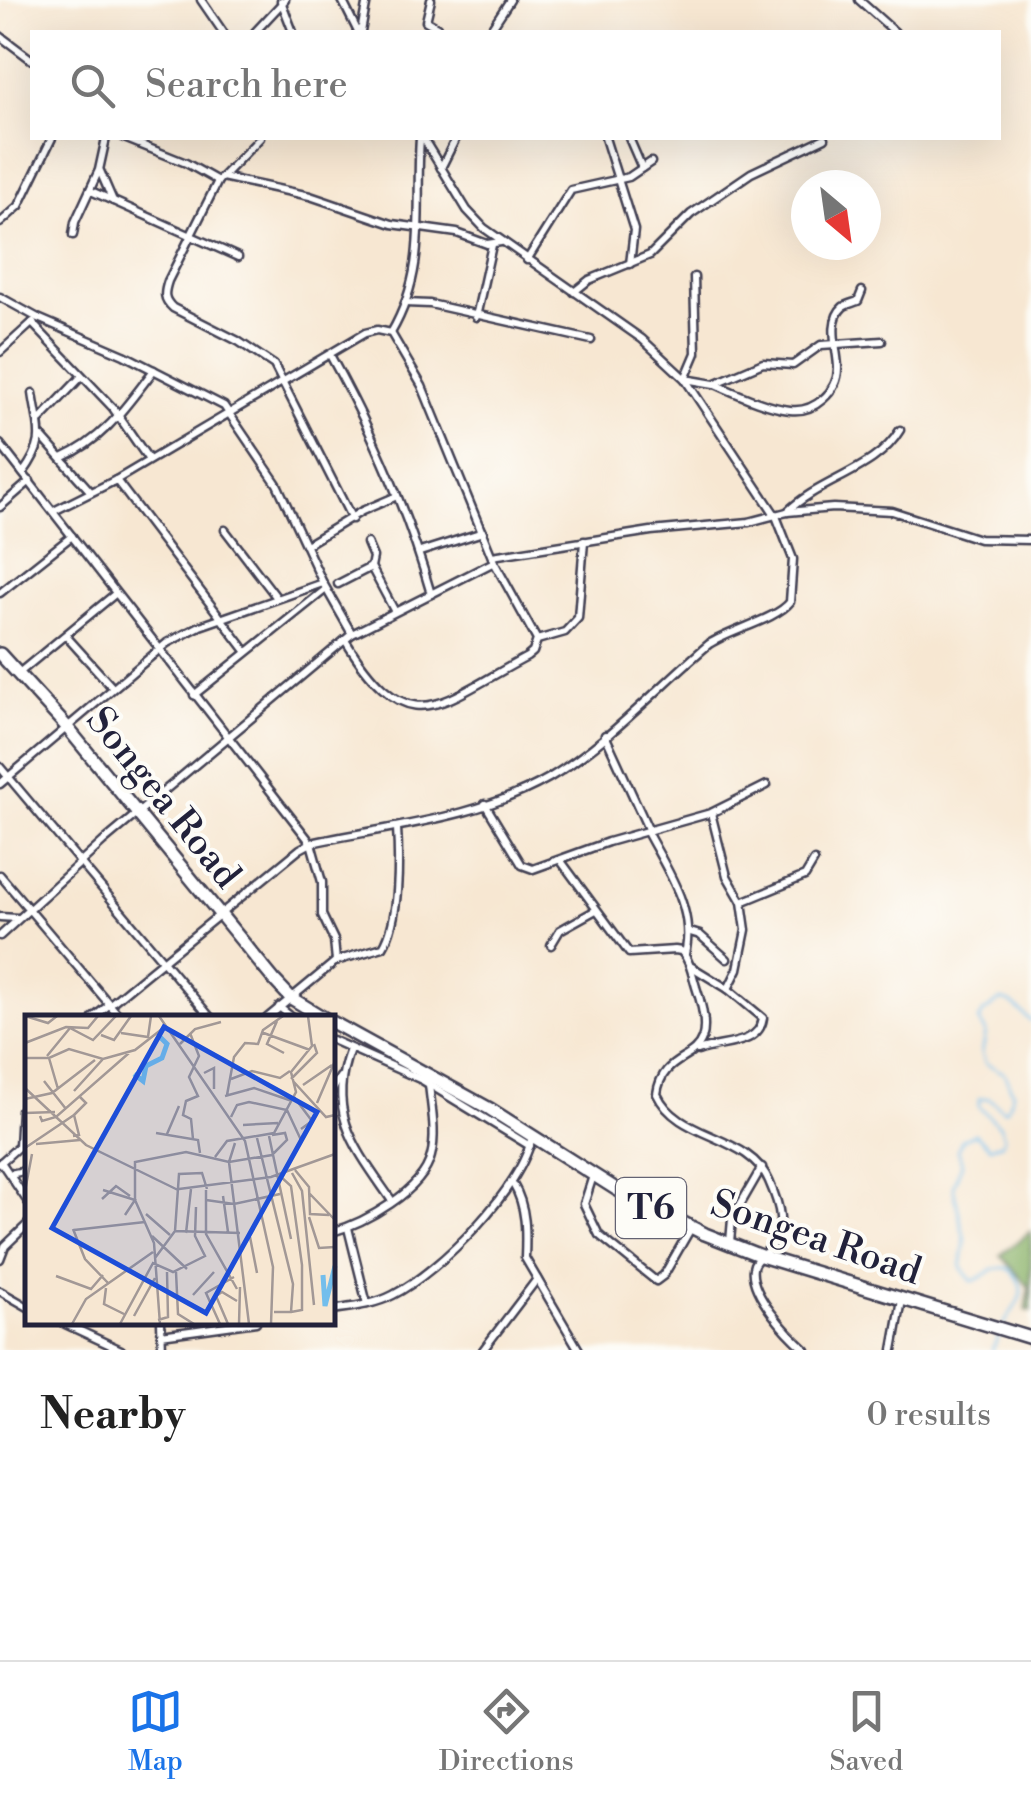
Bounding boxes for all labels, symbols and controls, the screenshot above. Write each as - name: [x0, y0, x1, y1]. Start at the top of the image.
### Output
- search box: [30, 30, 1001, 140]
- icon: search: [65, 58, 120, 113]
- text: Search here: [145, 62, 348, 109]
- north arrow: [791, 170, 881, 260]
- street label: Songea Road: [76, 698, 251, 898]
- inset map: [25, 1015, 335, 1325]
- road number: T6: [616, 1178, 686, 1238]
- street label: Songea Road: [705, 1180, 928, 1296]
- text: Nearby: [40, 1389, 185, 1442]
- text: 0 results: [866, 1395, 991, 1435]
- tab: Map: [128, 1684, 183, 1779]
- tab: Directions: [439, 1684, 574, 1779]
- tab: Saved: [830, 1684, 903, 1779]

